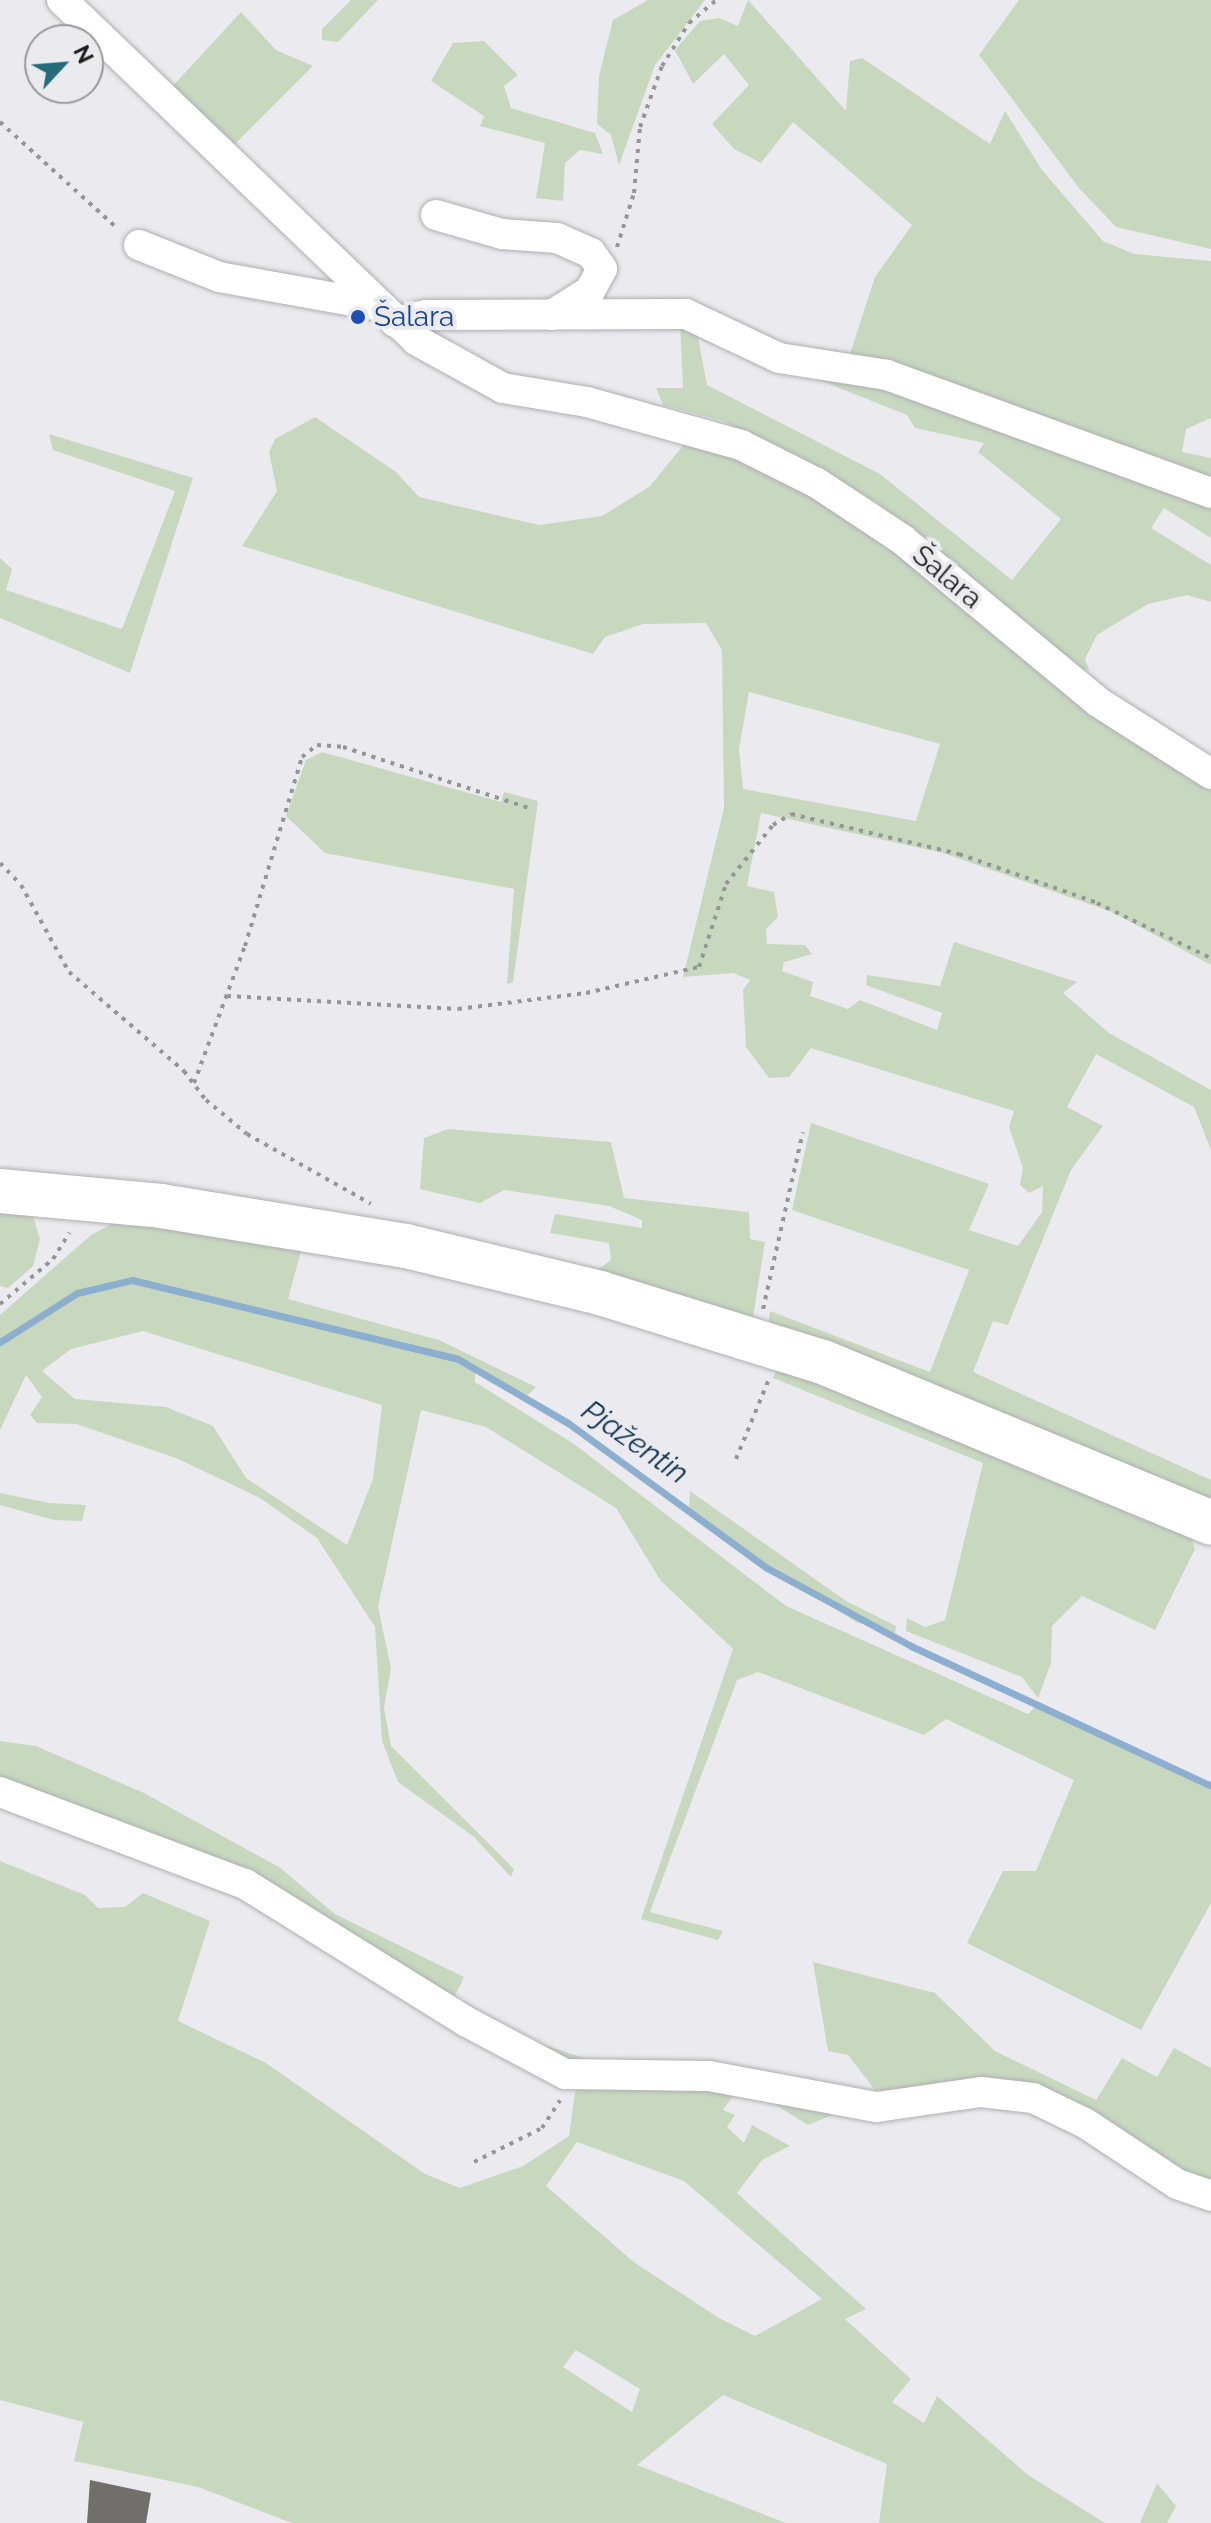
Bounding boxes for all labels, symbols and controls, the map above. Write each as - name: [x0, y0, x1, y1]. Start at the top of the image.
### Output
- north arrow: [24, 24, 104, 104]
- text: N: [68, 41, 99, 68]
- place label: Šalara: [374, 300, 454, 334]
- marker: Šalara: [349, 308, 367, 326]
- street label: Šalara: [905, 538, 989, 616]
- water label: Pjažentin: [575, 1392, 695, 1492]

